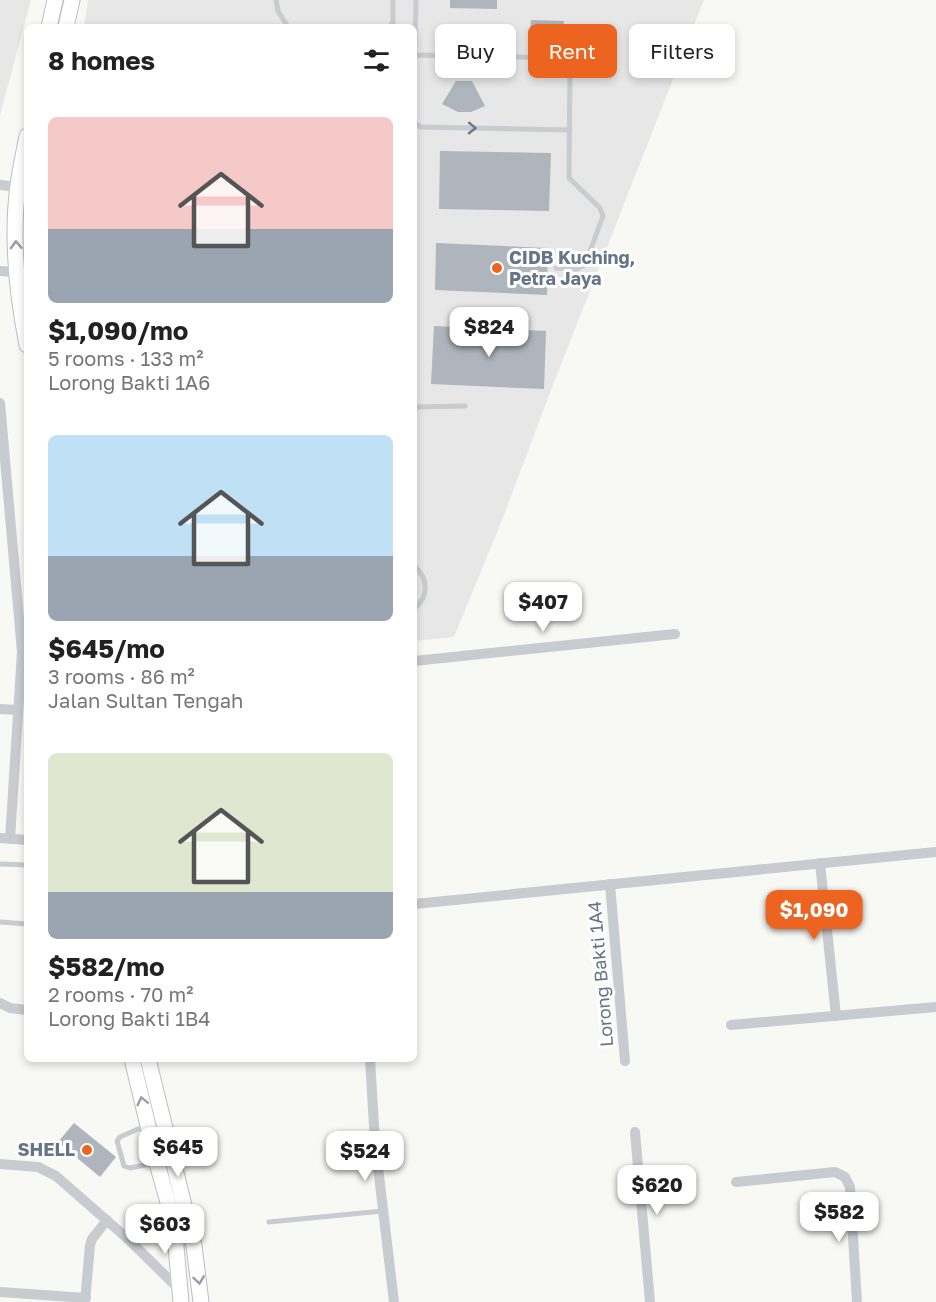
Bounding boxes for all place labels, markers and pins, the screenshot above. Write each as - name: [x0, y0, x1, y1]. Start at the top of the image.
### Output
- place label: CIDB Kuching, Petra Jaya: [509, 246, 635, 289]
- marker: CIDB Kuching, Petra Jaya: [490, 261, 504, 275]
- pin: $824: [453, 307, 525, 358]
- pin: $407: [507, 582, 579, 633]
- pin: $1,090: [765, 890, 863, 941]
- pin: $645: [142, 1127, 214, 1178]
- pin: $524: [329, 1131, 401, 1182]
- place label: SHELL: [18, 1138, 75, 1160]
- marker: SHELL: [80, 1143, 94, 1157]
- pin: $620: [621, 1165, 693, 1216]
- pin: $582: [803, 1192, 875, 1243]
- pin: $603: [129, 1204, 201, 1255]

